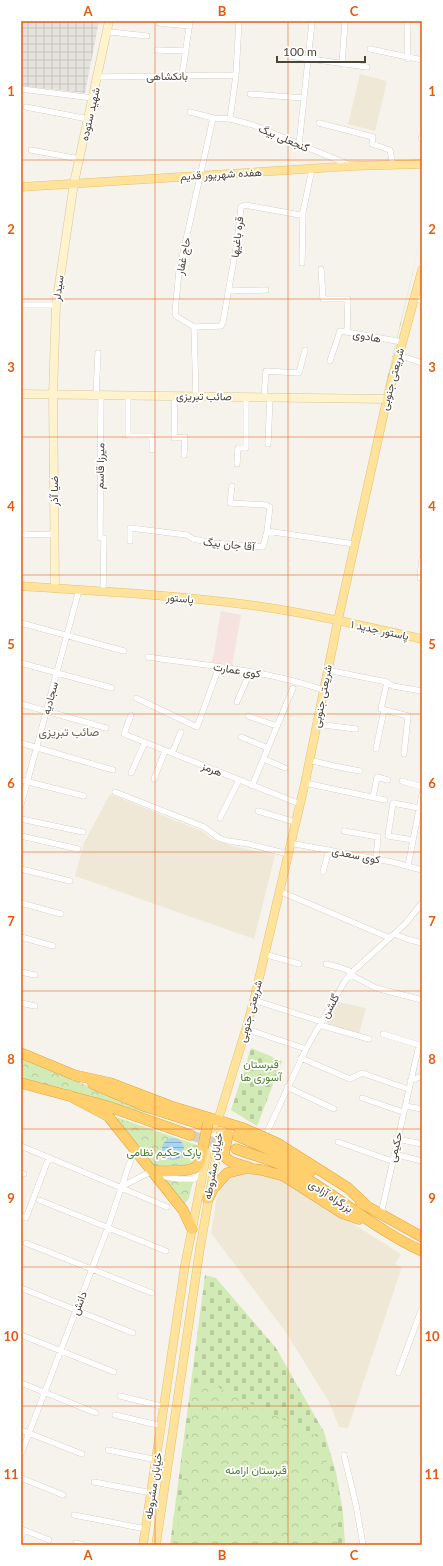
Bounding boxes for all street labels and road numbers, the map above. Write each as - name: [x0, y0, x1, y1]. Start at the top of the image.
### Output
- street label: بانکشاهی: [146, 69, 188, 83]
- street label: شهید ستوده: [77, 85, 103, 142]
- street label: گنجعلی بیگ: [257, 121, 311, 155]
- street label: هفده شهریور قدیم: [180, 165, 263, 184]
- street label: قره باغیها: [228, 216, 246, 258]
- street label: حاج غفار: [172, 236, 195, 277]
- street label: سیدلر: [49, 274, 67, 303]
- street label: هادوی: [352, 326, 383, 346]
- street label: شریعتی جنوبی: [377, 346, 407, 412]
- street label: صائب تبریزی: [176, 389, 232, 403]
- street label: میرزا قاسم: [93, 443, 108, 489]
- street label: ضیا آذر: [47, 476, 61, 507]
- street label: آقا جان بیگ: [203, 534, 257, 554]
- street label: پاستور: [165, 590, 194, 607]
- street label: پاستور جدید ۱: [350, 617, 410, 644]
- street label: کوی عمارت: [212, 659, 262, 681]
- street label: شریعتی جنوبی: [309, 663, 335, 729]
- street label: سجادیه: [39, 680, 61, 716]
- street label: هرمز: [199, 758, 225, 780]
- street label: کوی سعدی: [331, 843, 381, 867]
- street label: شریعتی جنوبی: [235, 978, 265, 1044]
- street label: گلشن: [318, 991, 342, 1021]
- street label: خیابان مشروطه: [200, 1131, 226, 1201]
- street label: حکیمی: [385, 1131, 405, 1163]
- street label: بزرگراه آزادی: [306, 1176, 356, 1216]
- street label: دانش: [68, 1289, 90, 1317]
- street label: خیابان مشروطه: [141, 1452, 165, 1520]

